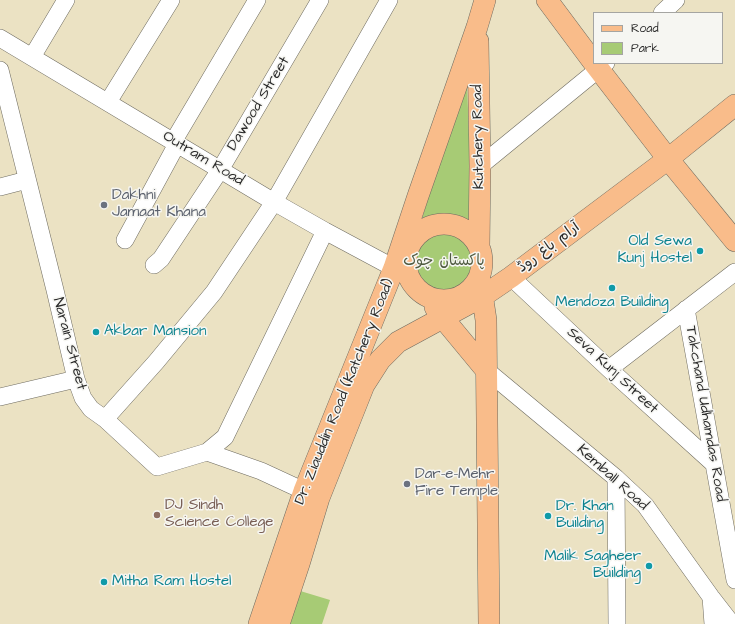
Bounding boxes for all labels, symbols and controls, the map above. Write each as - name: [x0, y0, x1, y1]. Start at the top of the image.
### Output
- legend: [593, 12, 723, 64]
- text: Road: [631, 20, 659, 37]
- text: Park: [631, 40, 659, 57]
- street label: Dawood Street: [224, 54, 294, 154]
- street label: Kutchery Road: [469, 84, 489, 190]
- street label: Outram Road: [159, 128, 247, 190]
- place label: Dakhni Jamaat Khana: [112, 187, 206, 222]
- marker: Dakhni Jamaat Khana: [99, 200, 109, 210]
- street label: آرام باغ روڈ: [514, 219, 584, 277]
- place label: Old Sewa Kunj Hostel: [618, 233, 692, 268]
- marker: Old Sewa Kunj Hostel: [695, 246, 705, 256]
- park label: پاکستان چوک: [403, 253, 485, 271]
- street label: Dr. Ziauddin Road (Katchery Road): [291, 277, 399, 507]
- marker: Mendoza Building: [607, 283, 617, 293]
- place label: Mendoza Building: [555, 294, 669, 312]
- street label: Narain Street: [48, 296, 90, 392]
- place label: Akbar Mansion: [104, 323, 206, 341]
- street label: Seva Kunj Street: [563, 324, 661, 418]
- street label: Takchand Udhamdas Road: [681, 325, 729, 503]
- marker: Akbar Mansion: [91, 327, 101, 337]
- street label: Kemball Road: [572, 441, 652, 515]
- place label: Dar-e-Mehr Fire Temple: [415, 466, 498, 501]
- marker: Dar-e-Mehr Fire Temple: [402, 479, 412, 489]
- place label: DJ Sindh Science College: [165, 497, 273, 532]
- place label: Dr. Khan Building: [556, 498, 614, 533]
- marker: DJ Sindh Science College: [152, 510, 162, 520]
- marker: Dr. Khan Building: [543, 511, 553, 521]
- place label: Malik Sagheer Building: [544, 548, 641, 583]
- marker: Malik Sagheer Building: [644, 561, 654, 571]
- place label: Mitha Ram Hostel: [112, 573, 231, 591]
- marker: Mitha Ram Hostel: [99, 577, 109, 587]

